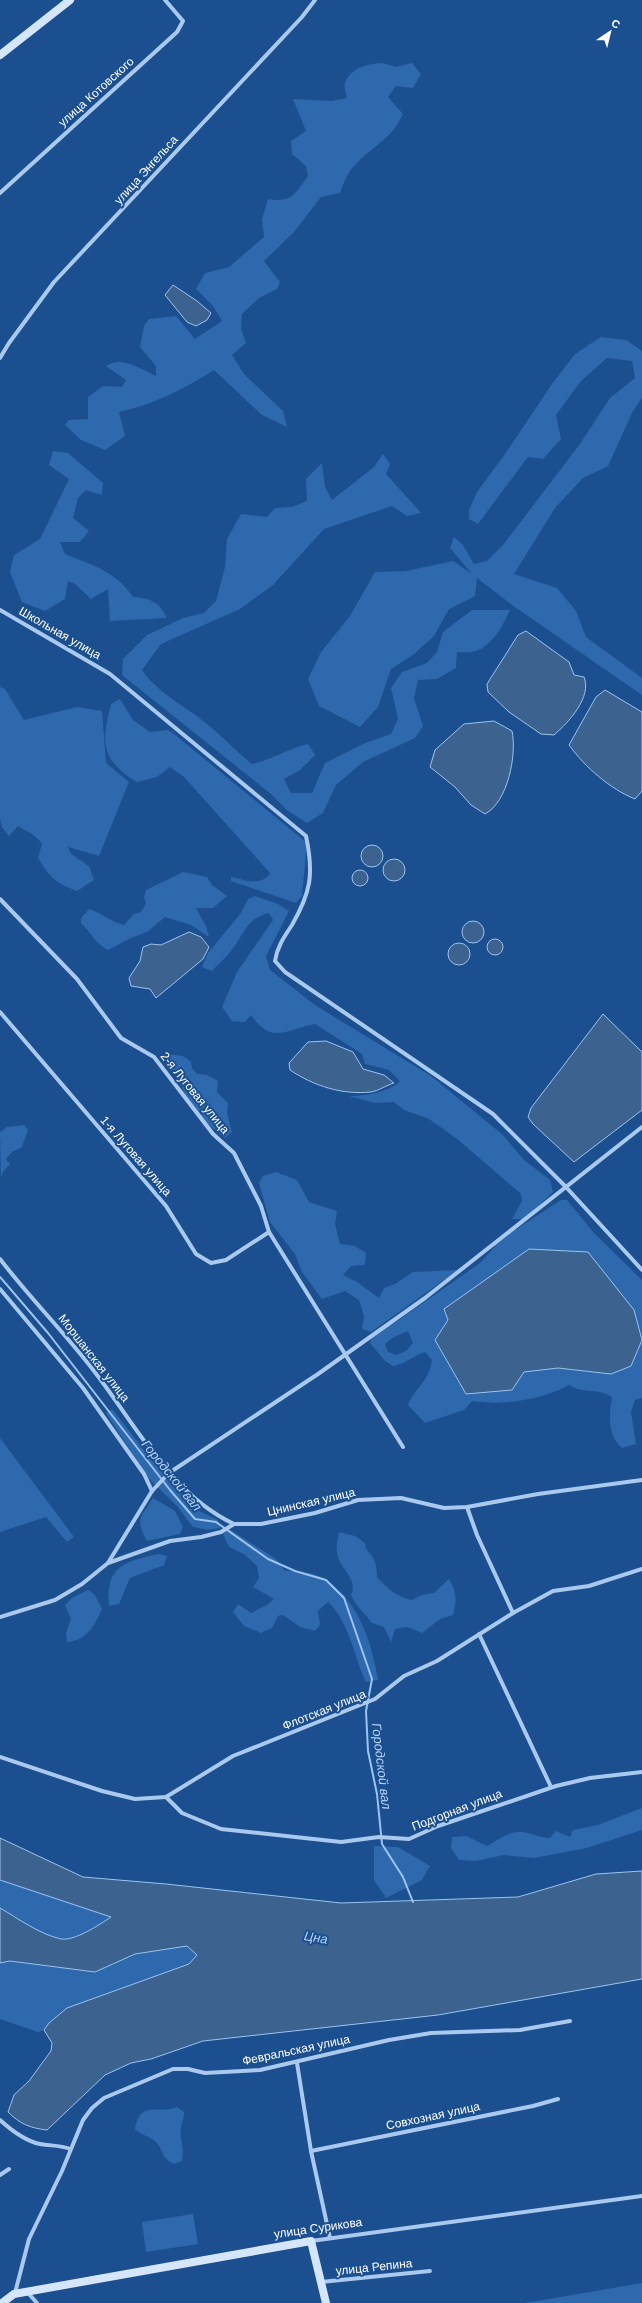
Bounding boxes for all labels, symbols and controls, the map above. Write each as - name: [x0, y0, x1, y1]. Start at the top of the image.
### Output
- north arrow: [590, 12, 630, 52]
- text: С: [609, 17, 622, 31]
- street label: улица Котовского: [55, 54, 137, 130]
- street label: улица Энгельса: [111, 132, 181, 207]
- street label: Школьная улица: [17, 604, 104, 662]
- street label: 2-я Луговая улица: [158, 1049, 232, 1137]
- street label: 1-я Луговая улица: [98, 1113, 175, 1199]
- street label: Моршанская улица: [55, 1311, 133, 1405]
- water label: Городской вал: [138, 1437, 205, 1514]
- street label: Цнинская улица: [266, 1485, 357, 1519]
- street label: Флотская улица: [280, 1687, 368, 1733]
- water label: Городской вал: [369, 1722, 394, 1811]
- street label: Подгорная улица: [410, 1786, 504, 1834]
- water label: Цна: [303, 1928, 329, 1947]
- street label: Февральская улица: [241, 2032, 351, 2068]
- street label: Совхозная улица: [385, 2099, 482, 2133]
- street label: улица Сурикова: [273, 2215, 363, 2241]
- street label: улица Репина: [335, 2256, 413, 2278]

